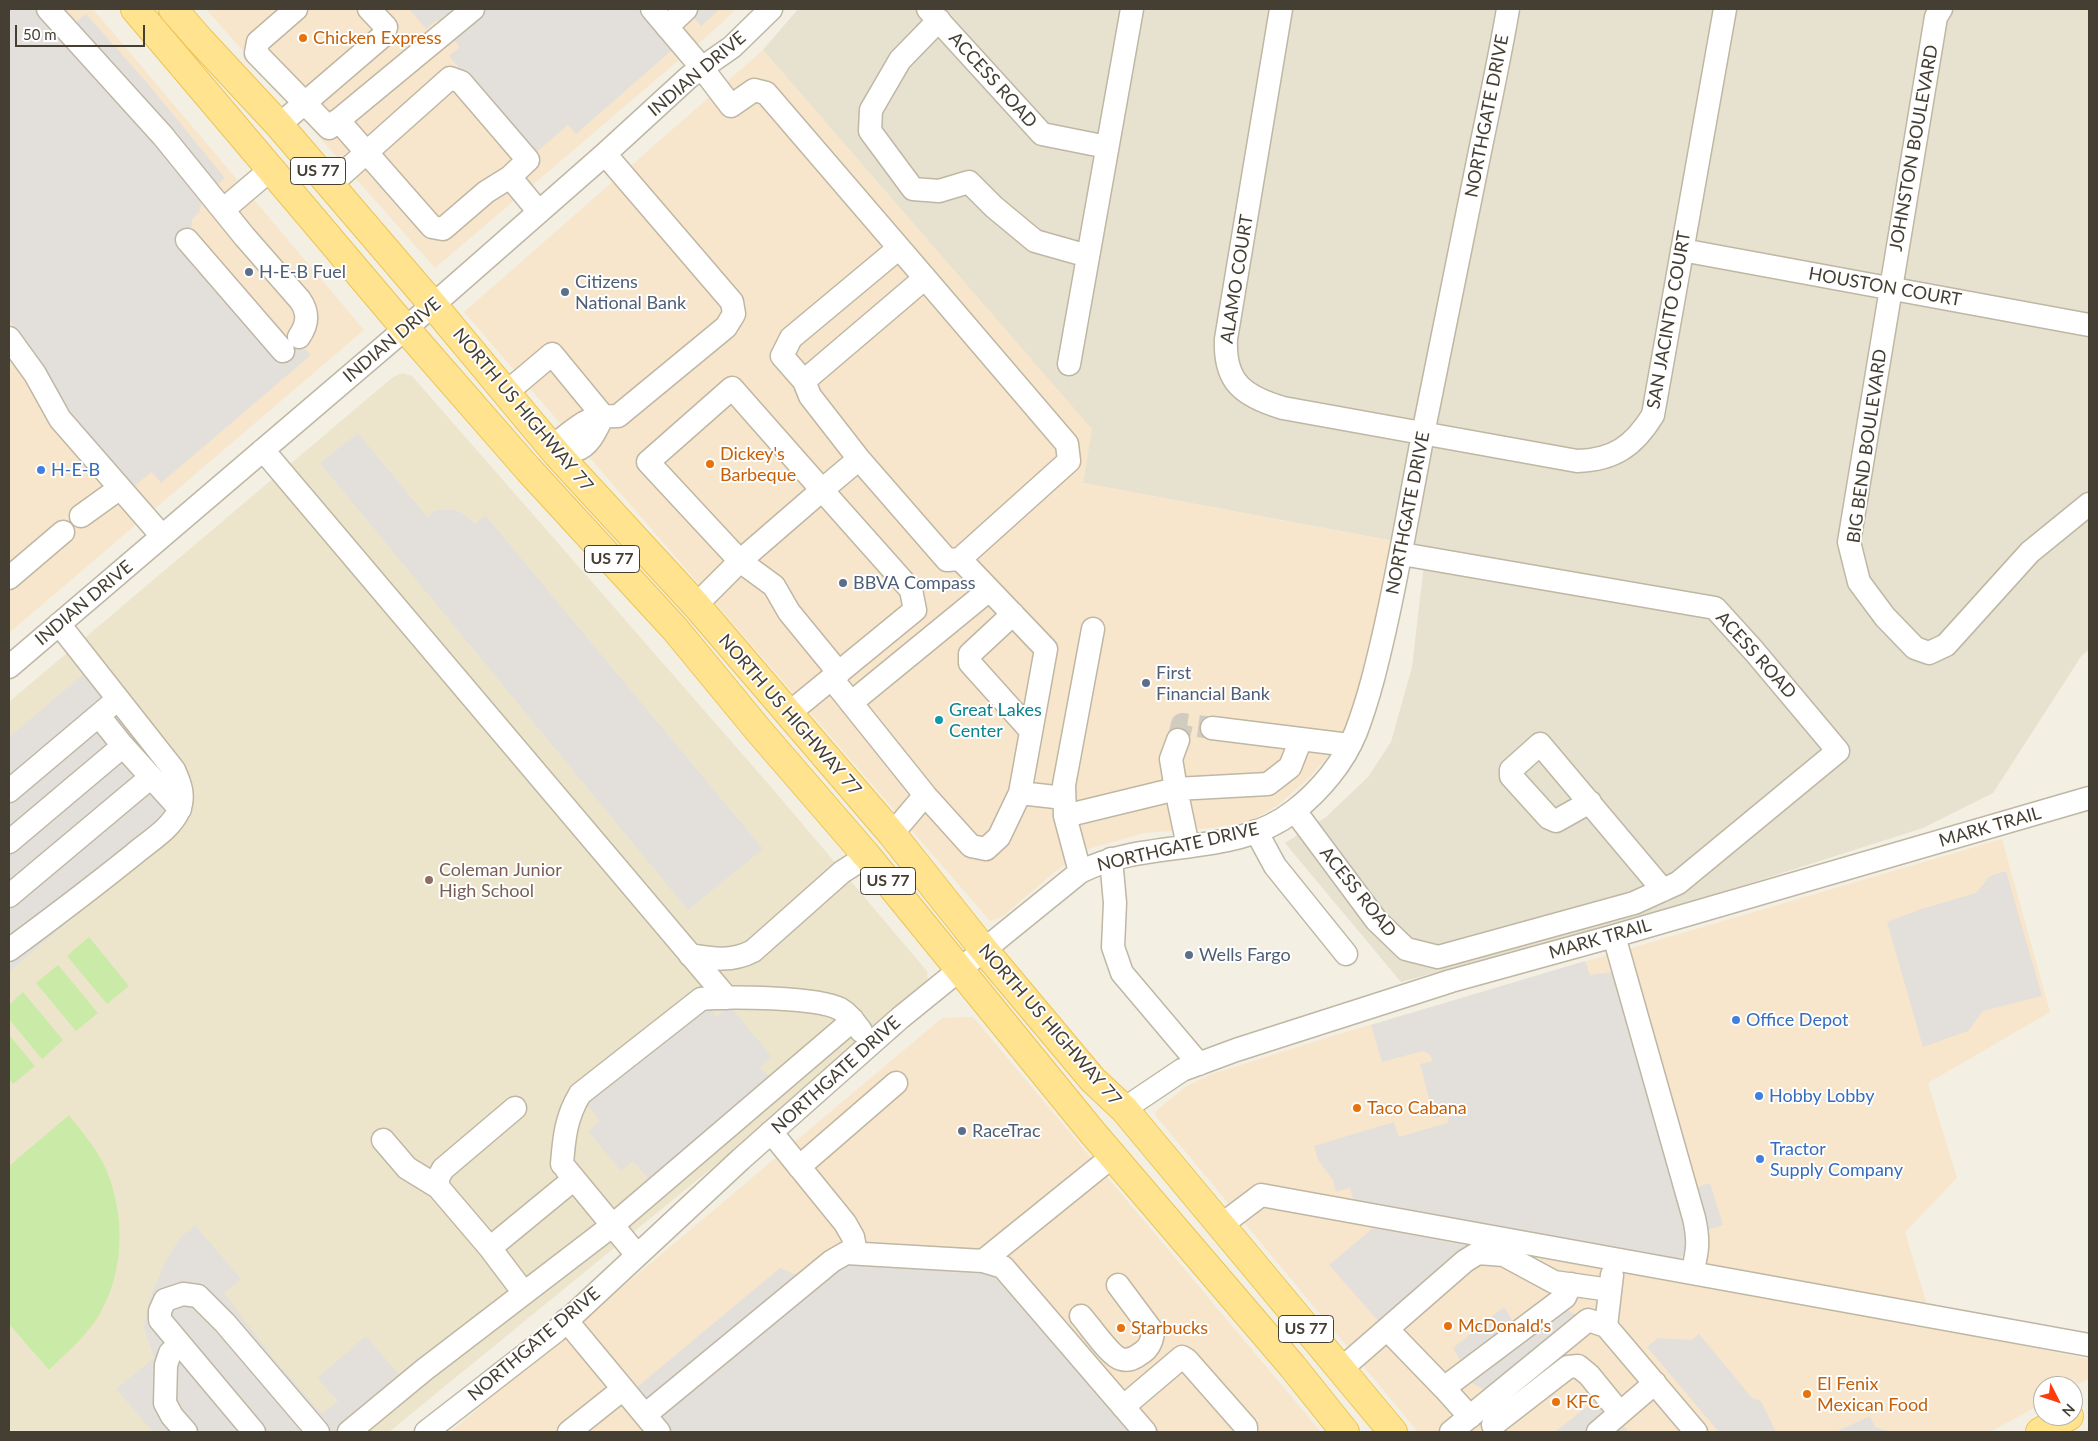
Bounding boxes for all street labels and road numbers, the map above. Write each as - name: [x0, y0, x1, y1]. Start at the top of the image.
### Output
- street label: INDIAN DRIVE: [644, 27, 750, 121]
- street label: ACCESS ROAD: [944, 28, 1042, 132]
- street label: NORTHGATE DRIVE: [1461, 33, 1513, 199]
- street label: JOHNSTON BOULEVARD: [1885, 43, 1943, 253]
- road number: US 77: [290, 158, 346, 185]
- street label: ALAMO COURT: [1216, 213, 1258, 345]
- street label: SAN JACINTO COURT: [1643, 229, 1695, 411]
- street label: HOUSTON COURT: [1807, 263, 1963, 311]
- street label: INDIAN DRIVE: [339, 293, 445, 387]
- street label: NORTH US HIGHWAY 77: [448, 324, 598, 496]
- street label: BIG BEND BOULEVARD: [1843, 348, 1891, 544]
- street label: NORTHGATE DRIVE: [1382, 430, 1434, 596]
- road number: US 77: [584, 546, 640, 572]
- street label: INDIAN DRIVE: [31, 556, 137, 650]
- street label: ACESS ROAD: [1711, 607, 1801, 703]
- street label: NORTH US HIGHWAY 77: [714, 630, 866, 800]
- street label: MARK TRAIL: [1937, 802, 2043, 852]
- street label: NORTHGATE DRIVE: [1095, 818, 1261, 876]
- street label: ACESS ROAD: [1315, 843, 1401, 941]
- road number: US 77: [860, 868, 916, 894]
- street label: MARK TRAIL: [1547, 914, 1653, 964]
- street label: NORTH US HIGHWAY 77: [974, 940, 1126, 1110]
- street label: NORTHGATE DRIVE: [767, 1012, 905, 1138]
- street label: NORTHGATE DRIVE: [464, 1283, 604, 1405]
- road number: US 77: [1278, 1316, 1334, 1342]

